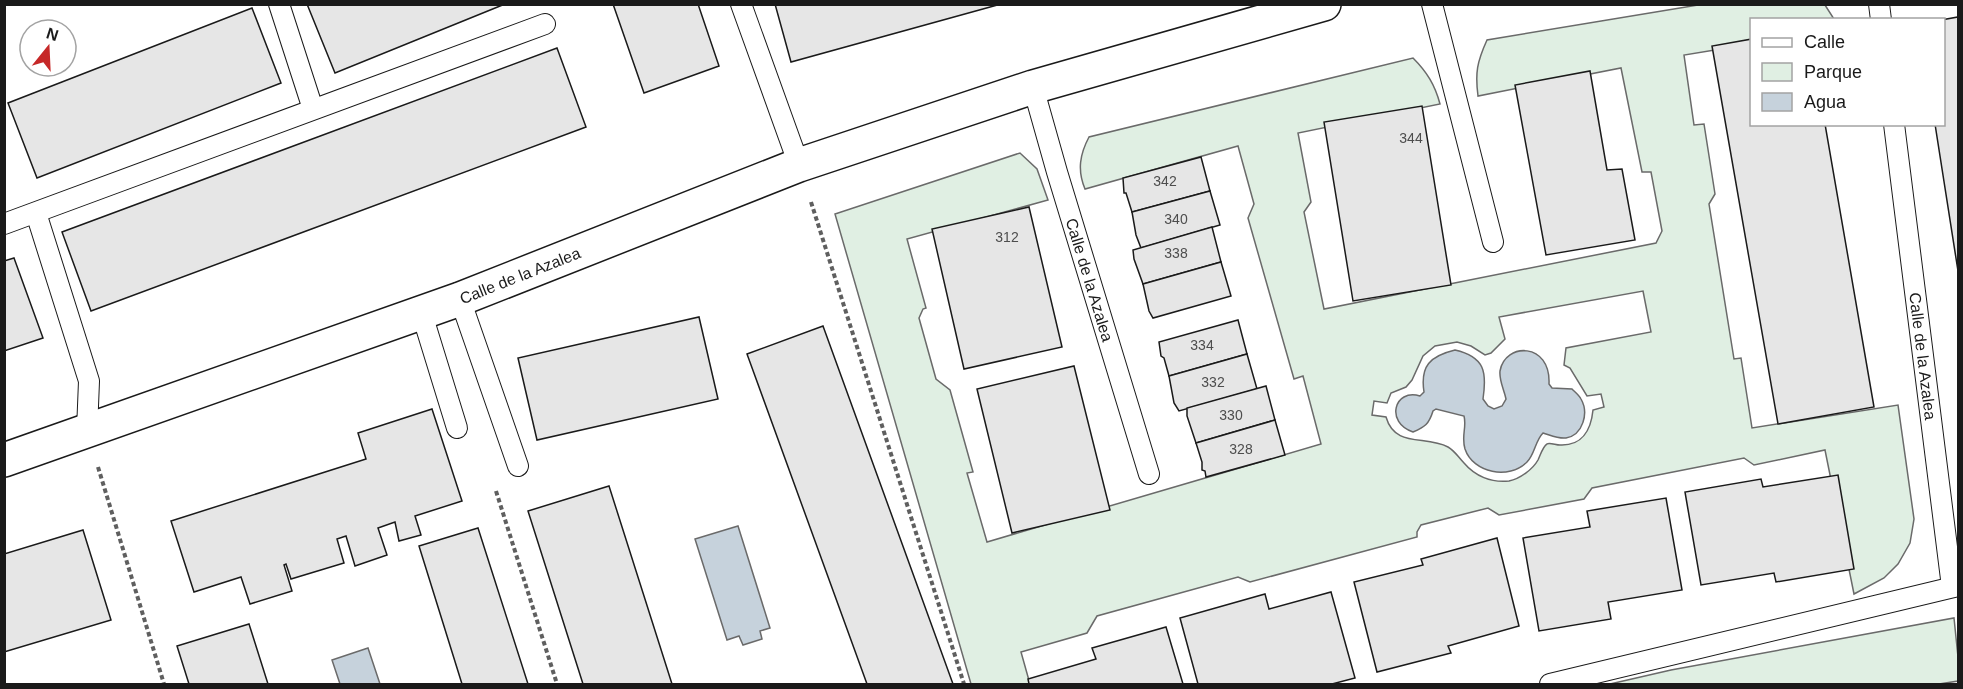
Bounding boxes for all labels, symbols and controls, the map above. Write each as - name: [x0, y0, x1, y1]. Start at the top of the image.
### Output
- north arrow: [18, 18, 78, 78]
- legend: [1750, 18, 1945, 126]
- text: N: [44, 24, 61, 44]
- text: Calle: [1804, 32, 1845, 52]
- text: Parque: [1804, 62, 1862, 82]
- text: Agua: [1804, 92, 1847, 112]
- house number: 344: [1399, 130, 1423, 146]
- house number: 342: [1153, 173, 1177, 189]
- house number: 340: [1164, 211, 1188, 227]
- street label: Calle de la Azalea: [1063, 216, 1117, 344]
- house number: 312: [995, 229, 1019, 245]
- street label: Calle de la Azalea: [457, 244, 583, 307]
- house number: 338: [1164, 245, 1188, 261]
- street label: Calle de la Azalea: [1907, 292, 1939, 421]
- house number: 334: [1190, 337, 1214, 353]
- house number: 332: [1201, 374, 1225, 390]
- house number: 330: [1219, 407, 1243, 423]
- house number: 328: [1229, 441, 1253, 457]

